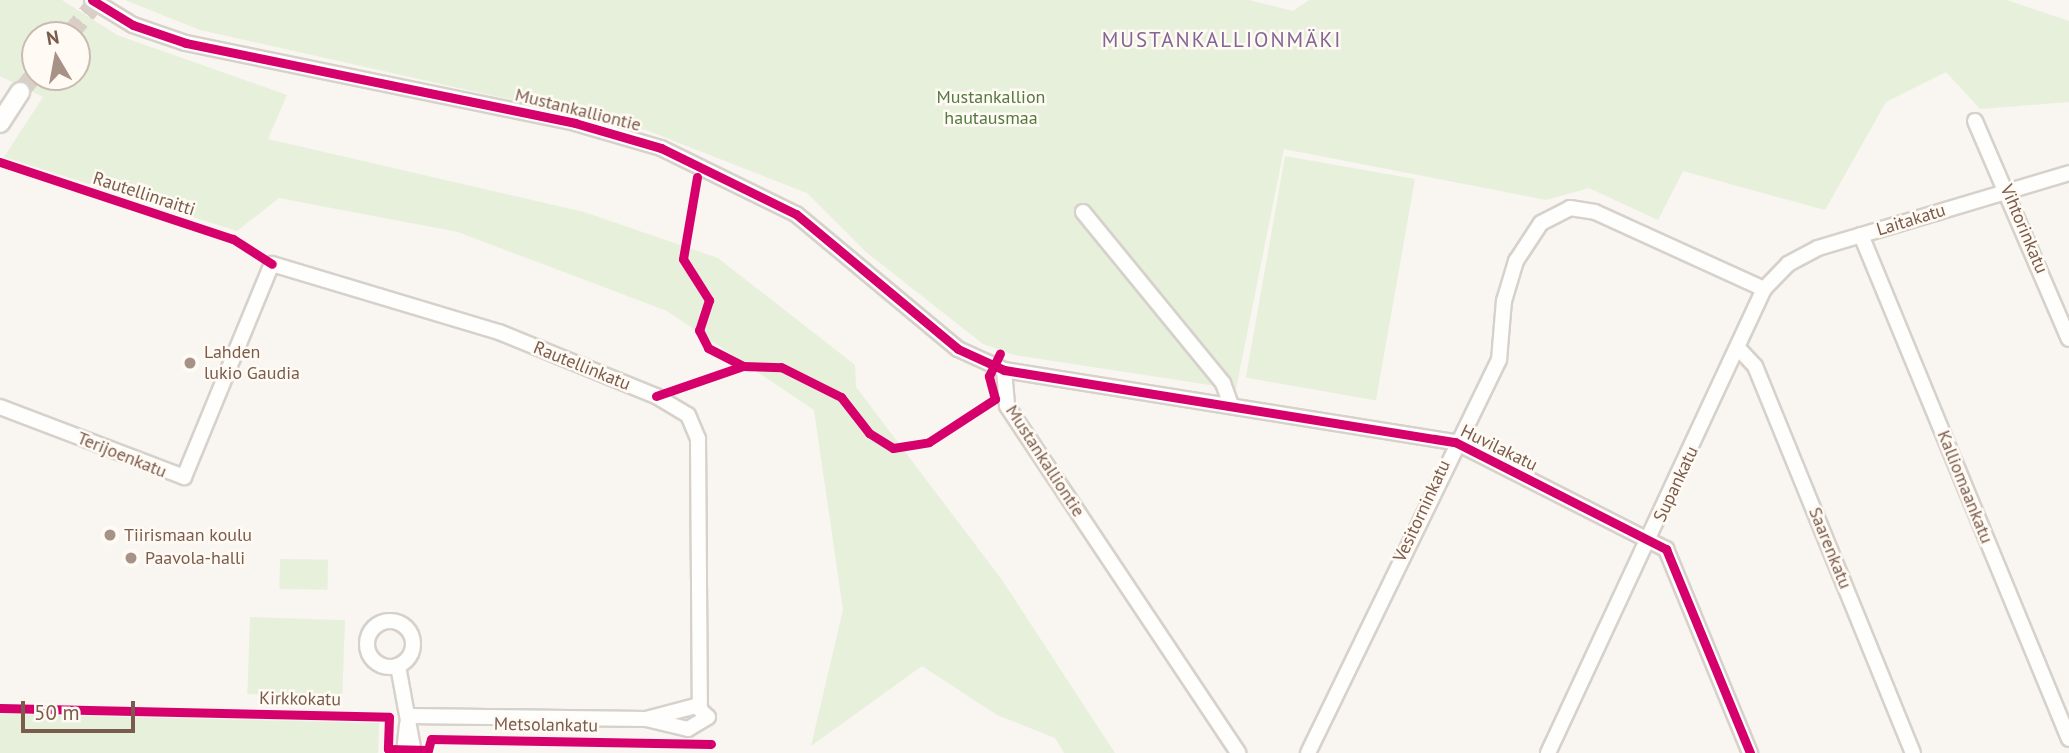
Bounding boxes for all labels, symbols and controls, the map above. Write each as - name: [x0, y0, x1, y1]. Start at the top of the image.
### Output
- north arrow: [21, 21, 91, 91]
- text: N: [44, 24, 61, 50]
- district label: MUSTANKALLIONMÄKI: [1104, 27, 1340, 53]
- street label: Mustankalliontie: [513, 84, 643, 136]
- park label: Mustankallion hautausmaa: [937, 87, 1045, 130]
- street label: Rautellinraitti: [90, 167, 198, 221]
- street label: Vihtorinkatu: [1996, 181, 2052, 277]
- street label: Laitakatu: [1874, 199, 1948, 241]
- street label: Rautellinkatu: [530, 337, 634, 395]
- place label: Lahden lukio Gaudia: [204, 342, 300, 384]
- marker: Lahden lukio Gaudia: [182, 355, 198, 371]
- street label: Mustankalliontie: [1001, 401, 1089, 521]
- street label: Huvilakatu: [1457, 420, 1541, 476]
- street label: Terijoenkatu: [74, 427, 170, 483]
- street label: Kalliomaankatu: [1932, 427, 1998, 547]
- street label: Supankatu: [1649, 443, 1703, 525]
- street label: Vesitorninkatu: [1389, 456, 1455, 566]
- street label: Saarenkatu: [1804, 504, 1856, 592]
- place label: Tiirismaan koulu: [124, 524, 252, 546]
- marker: Tiirismaan koulu: [102, 527, 118, 543]
- place label: Paavola-halli: [145, 547, 245, 569]
- marker: Paavola-halli: [123, 550, 139, 566]
- scale bar: [24, 686, 138, 730]
- street label: Kirkkokatu: [259, 687, 341, 711]
- text: 50 m: [34, 699, 80, 726]
- street label: Metsolankatu: [494, 713, 598, 737]

